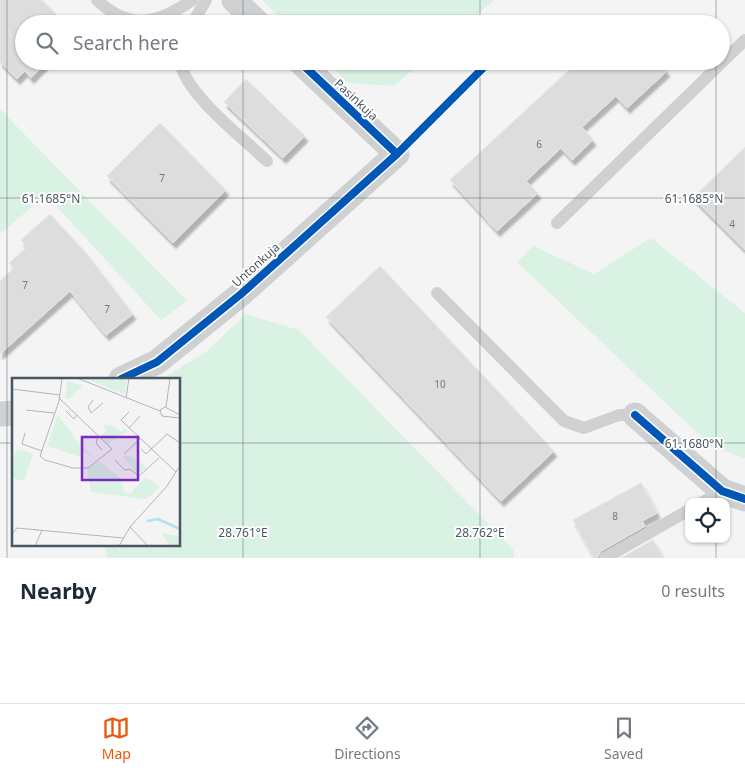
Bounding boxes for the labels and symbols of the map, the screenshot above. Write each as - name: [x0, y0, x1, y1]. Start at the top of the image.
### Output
- street label: Pasinkuja: [331, 75, 382, 124]
- house number: 6: [536, 137, 542, 151]
- house number: 7: [159, 171, 165, 185]
- text: 61.1685°N: [22, 190, 80, 207]
- text: 61.1685°N: [665, 190, 723, 207]
- house number: 4: [729, 217, 735, 231]
- street label: Untonkuja: [228, 239, 283, 291]
- house number: 7: [22, 278, 28, 292]
- house number: 7: [104, 302, 110, 316]
- house number: 10: [434, 377, 446, 391]
- inset map: [12, 378, 180, 546]
- text: 61.1680°N: [665, 435, 723, 452]
- house number: 8: [612, 509, 618, 523]
- text: 28.761°E: [218, 524, 268, 541]
- text: 28.762°E: [455, 524, 505, 541]

